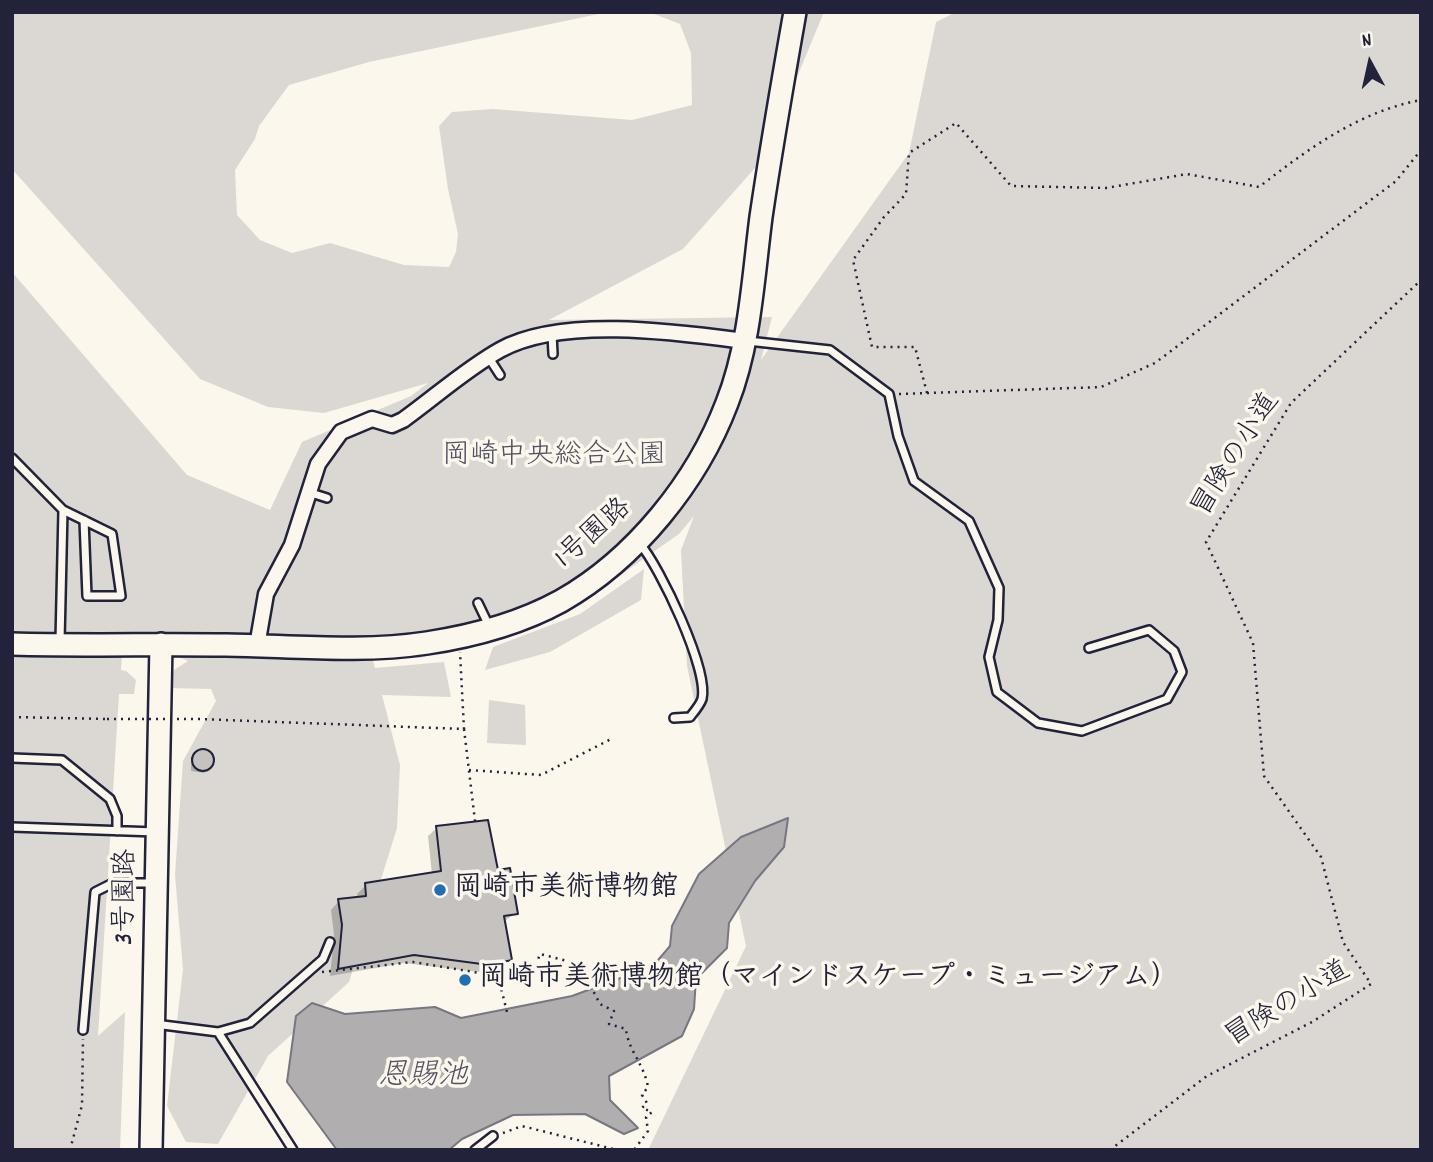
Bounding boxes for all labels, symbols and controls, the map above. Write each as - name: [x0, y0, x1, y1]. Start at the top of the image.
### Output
- north arrow: [1335, 28, 1405, 98]
- text: N: [1360, 28, 1374, 56]
- street label: 冒険の小道: [1187, 388, 1289, 524]
- park label: 岡崎中央総合公園: [442, 441, 666, 475]
- street label: 1号園路: [550, 493, 640, 577]
- street label: 3号園路: [110, 848, 146, 946]
- place label: 岡崎市美術博物館: [454, 873, 678, 907]
- marker: 岡崎市美術博物館: [432, 882, 448, 898]
- street label: 冒険の小道: [1220, 956, 1358, 1056]
- place label: 岡崎市美術博物館（マインドスケープ・ミュージアム）: [479, 963, 1178, 997]
- marker: 岡崎市美術博物館（マインドスケープ・ミュージアム）: [457, 972, 473, 988]
- water label: 恩賜池: [378, 1061, 468, 1097]

